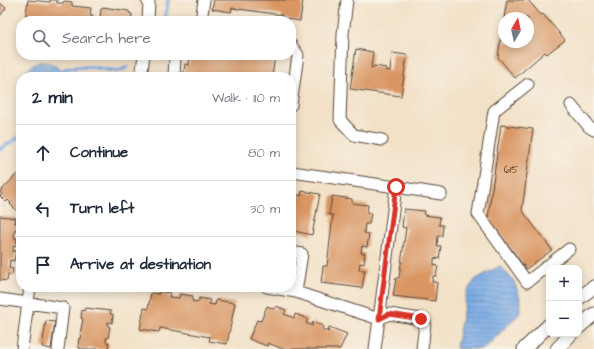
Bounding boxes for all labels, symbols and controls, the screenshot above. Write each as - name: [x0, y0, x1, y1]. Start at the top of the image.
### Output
- north arrow: [498, 12, 534, 48]
- search box: [16, 16, 296, 60]
- icon: search: [30, 27, 52, 49]
- text: Search here: [62, 28, 151, 49]
- text: 2 min: [32, 86, 73, 110]
- text: Walk · 110 m: [212, 89, 280, 107]
- icon: ahead: [32, 142, 54, 164]
- text: Continue: [70, 142, 128, 163]
- text: 80 m: [248, 144, 280, 162]
- house number: 615: [504, 163, 518, 177]
- route start: [387, 178, 405, 196]
- icon: left: [32, 198, 54, 220]
- text: Turn left: [70, 198, 134, 219]
- text: 30 m: [250, 200, 280, 218]
- icon: arrive: [32, 254, 54, 276]
- text: Arrive at destination: [70, 254, 211, 275]
- map controls: [546, 265, 582, 337]
- button: +: [546, 265, 582, 301]
- button: −: [546, 301, 582, 337]
- route end: [412, 310, 430, 328]

